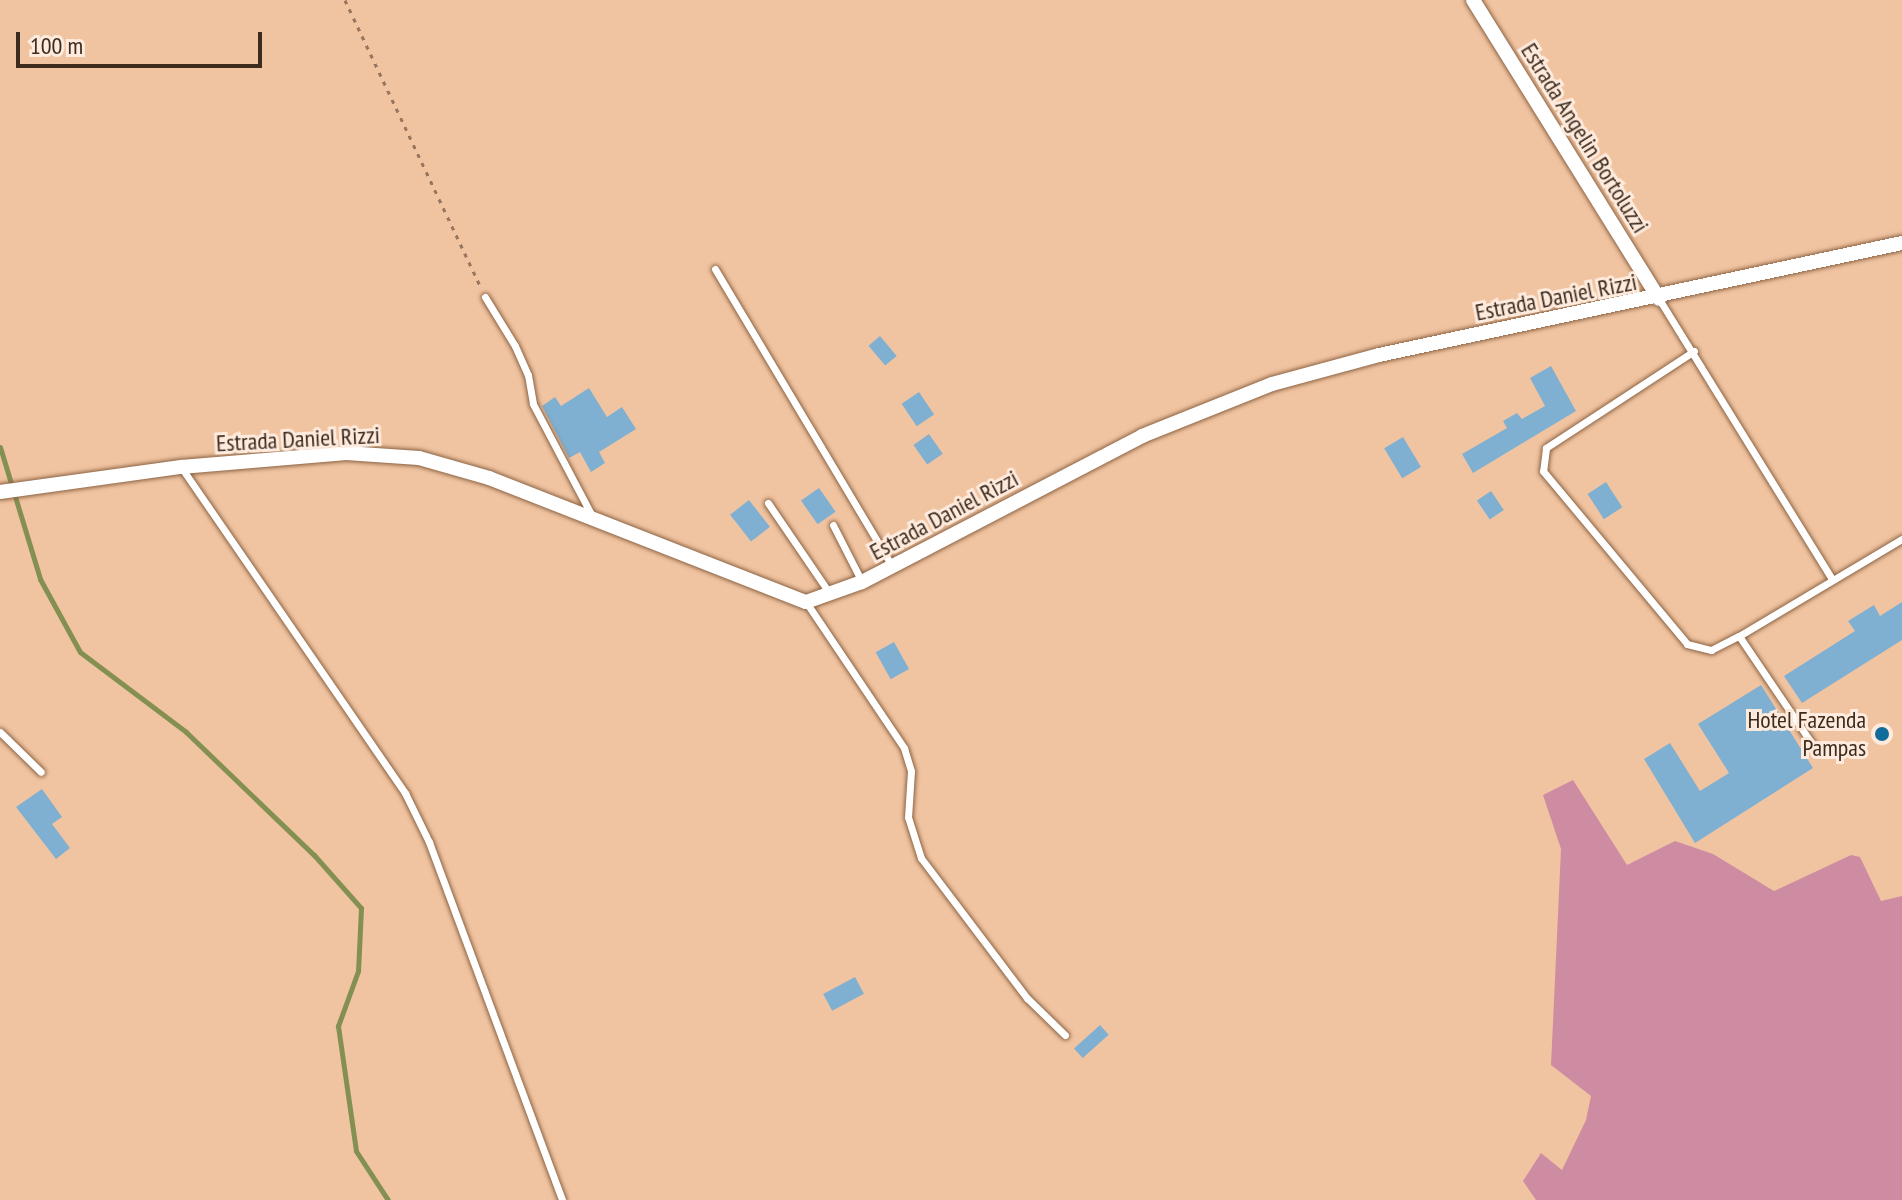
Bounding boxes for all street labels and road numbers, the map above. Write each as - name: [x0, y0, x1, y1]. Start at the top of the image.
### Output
- street label: Estrada Angelin Bortoluzzi: [1515, 38, 1655, 238]
- street label: Estrada Daniel Rizzi: [1473, 267, 1639, 327]
- street label: Estrada Daniel Rizzi: [215, 420, 381, 458]
- street label: Estrada Daniel Rizzi: [865, 464, 1023, 566]

